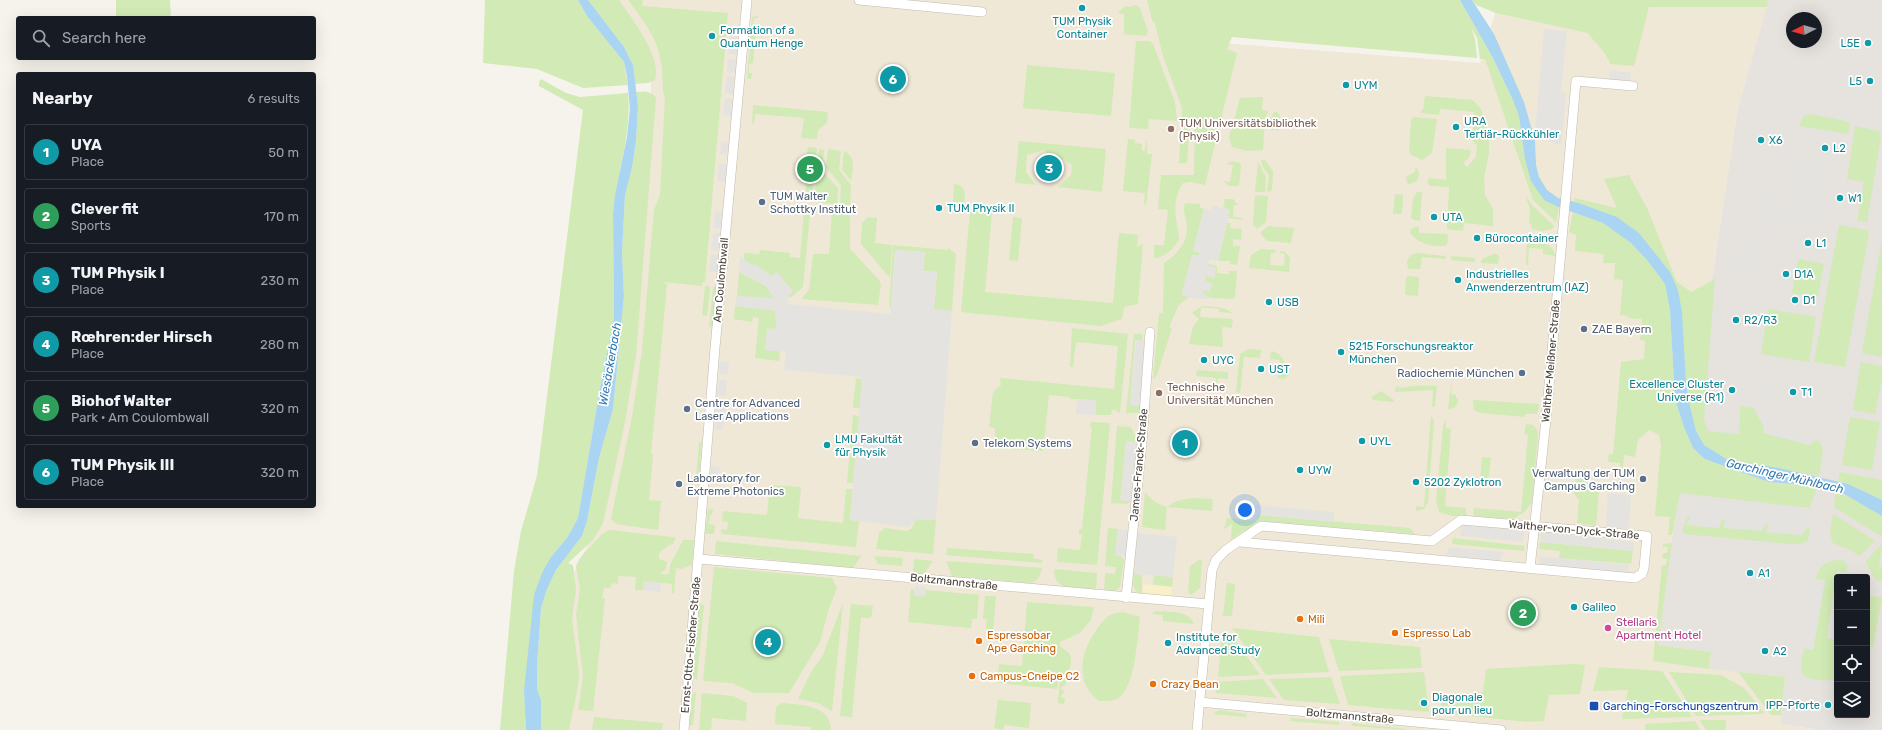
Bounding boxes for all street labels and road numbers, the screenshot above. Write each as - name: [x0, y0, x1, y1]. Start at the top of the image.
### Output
- street label: Am Coulombwall: [711, 237, 731, 323]
- street label: Walther-Meißner-Straße: [1539, 299, 1563, 423]
- street label: James-Franck-Straße: [1128, 408, 1150, 522]
- street label: Walther-von-Dyck-Straße: [1508, 518, 1640, 542]
- street label: Boltzmannstraße: [909, 571, 999, 593]
- street label: Ernst-Otto-Fischer-Straße: [679, 576, 703, 714]
- street label: Boltzmannstraße: [1306, 706, 1394, 726]

